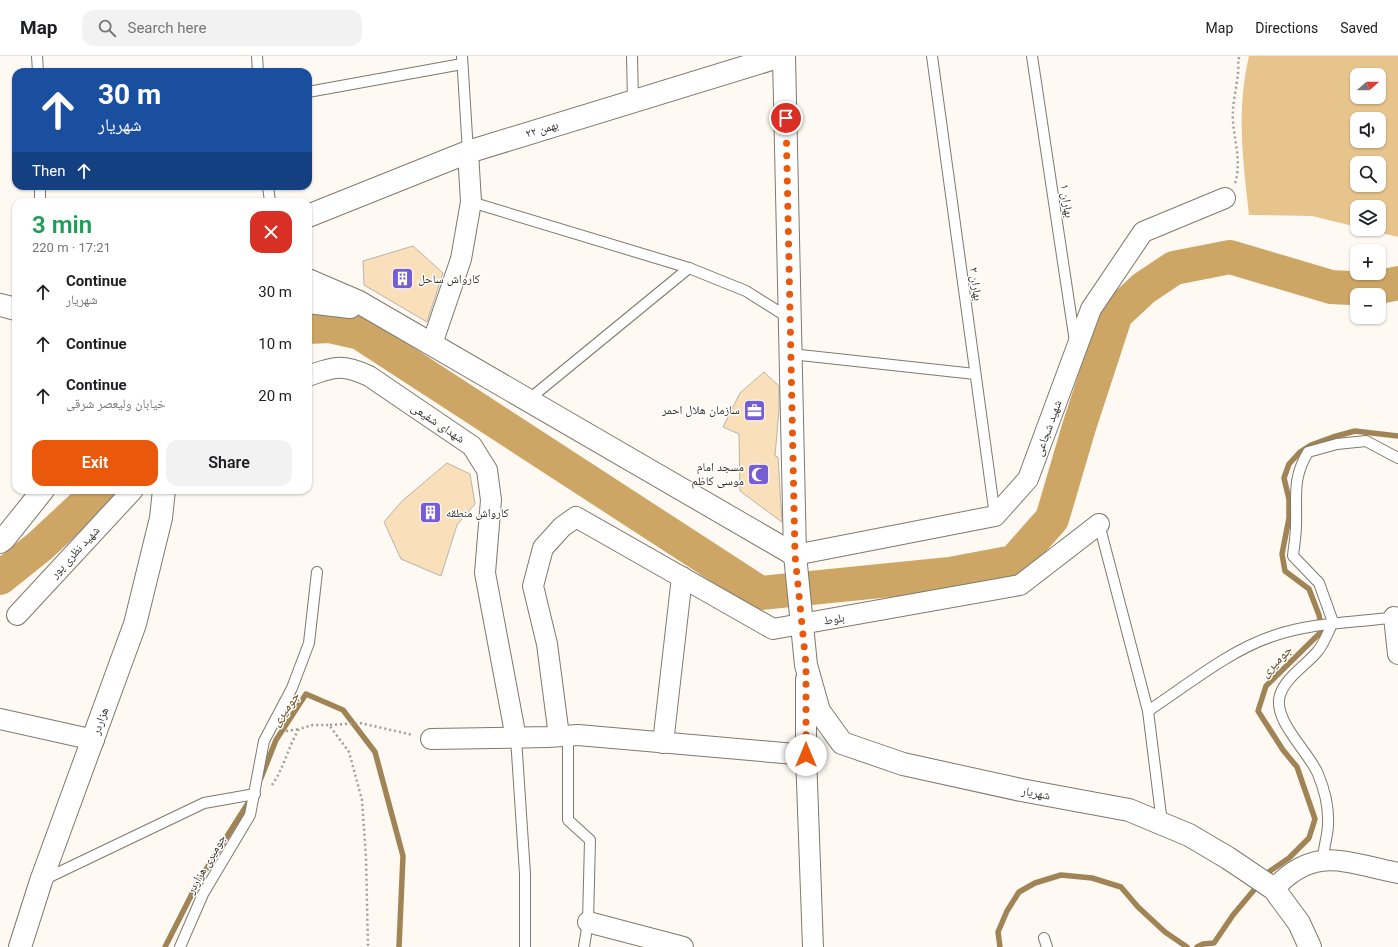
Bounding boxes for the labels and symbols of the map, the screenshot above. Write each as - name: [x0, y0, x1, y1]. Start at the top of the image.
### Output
- north arrow: [1350, 68, 1386, 104]
- pin: [769, 101, 803, 135]
- street label: ۲۲ بهمن: [524, 117, 560, 141]
- street label: بهاران ۱: [1057, 183, 1076, 219]
- building icon: کارواش ساحل: [390, 266, 416, 292]
- street label: بهاران ۲: [966, 266, 985, 302]
- place label: کارواش ساحل: [418, 272, 480, 286]
- office icon: سازمان هلال احمر: [742, 397, 768, 423]
- street label: شهید شجاعی: [1031, 398, 1065, 458]
- street label: شهدای شفیعی: [408, 400, 467, 446]
- place label: سازمان هلال احمر: [661, 403, 740, 417]
- place label: مسجد امام موسی کاظم: [692, 460, 744, 489]
- mosque icon: مسجد امام موسی کاظم: [746, 461, 772, 487]
- building icon: کارواش منطقه: [417, 500, 443, 526]
- place label: کارواش منطقه: [446, 506, 509, 520]
- street label: شهید نظری پور: [47, 523, 103, 582]
- street label: بلوط: [822, 610, 846, 628]
- water label: جومیری: [1257, 642, 1296, 681]
- water label: جومیری: [268, 689, 304, 729]
- street label: هزاردر: [88, 705, 111, 738]
- position arrow: [785, 734, 827, 776]
- street label: شهریار: [1019, 783, 1052, 803]
- street label: جومیری هزاردر: [183, 831, 229, 897]

